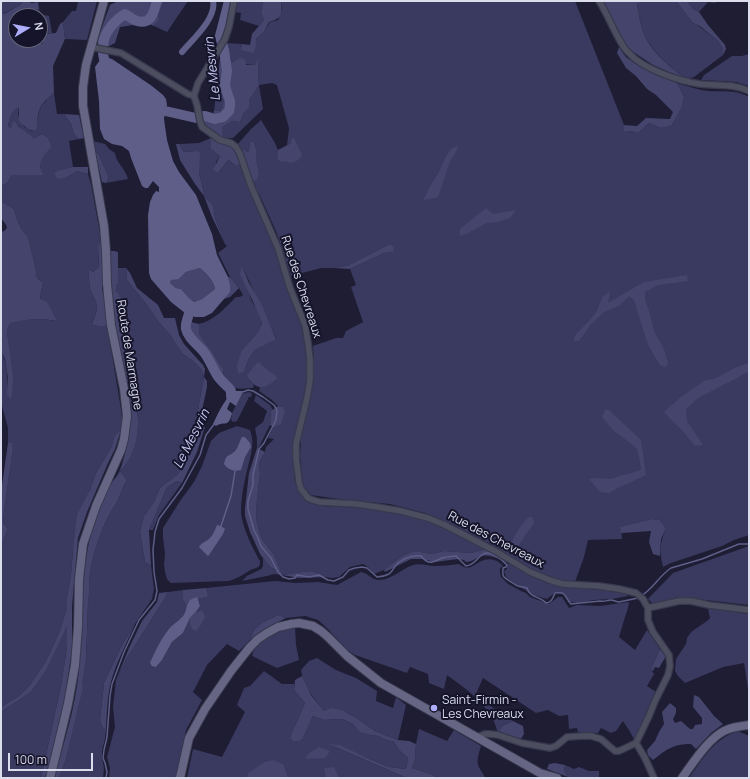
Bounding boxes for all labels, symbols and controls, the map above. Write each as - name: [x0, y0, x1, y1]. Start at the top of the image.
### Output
- north arrow: [8, 8, 48, 48]
- text: N: [31, 21, 47, 31]
- water label: Le Mesvrin: [202, 36, 224, 102]
- street label: Rue des Chevreaux: [278, 234, 324, 340]
- street label: Route de Marmagne: [113, 299, 145, 411]
- water label: Le Mesvrin: [171, 407, 213, 471]
- street label: Rue des Chevreaux: [445, 509, 547, 571]
- place label: Saint-Firmin - Les Chevreaux: [442, 694, 524, 722]
- marker: Saint-Firmin - Les Chevreaux: [429, 703, 439, 713]
- scale bar: [10, 745, 95, 771]
- text: 100 m: [15, 751, 47, 768]

